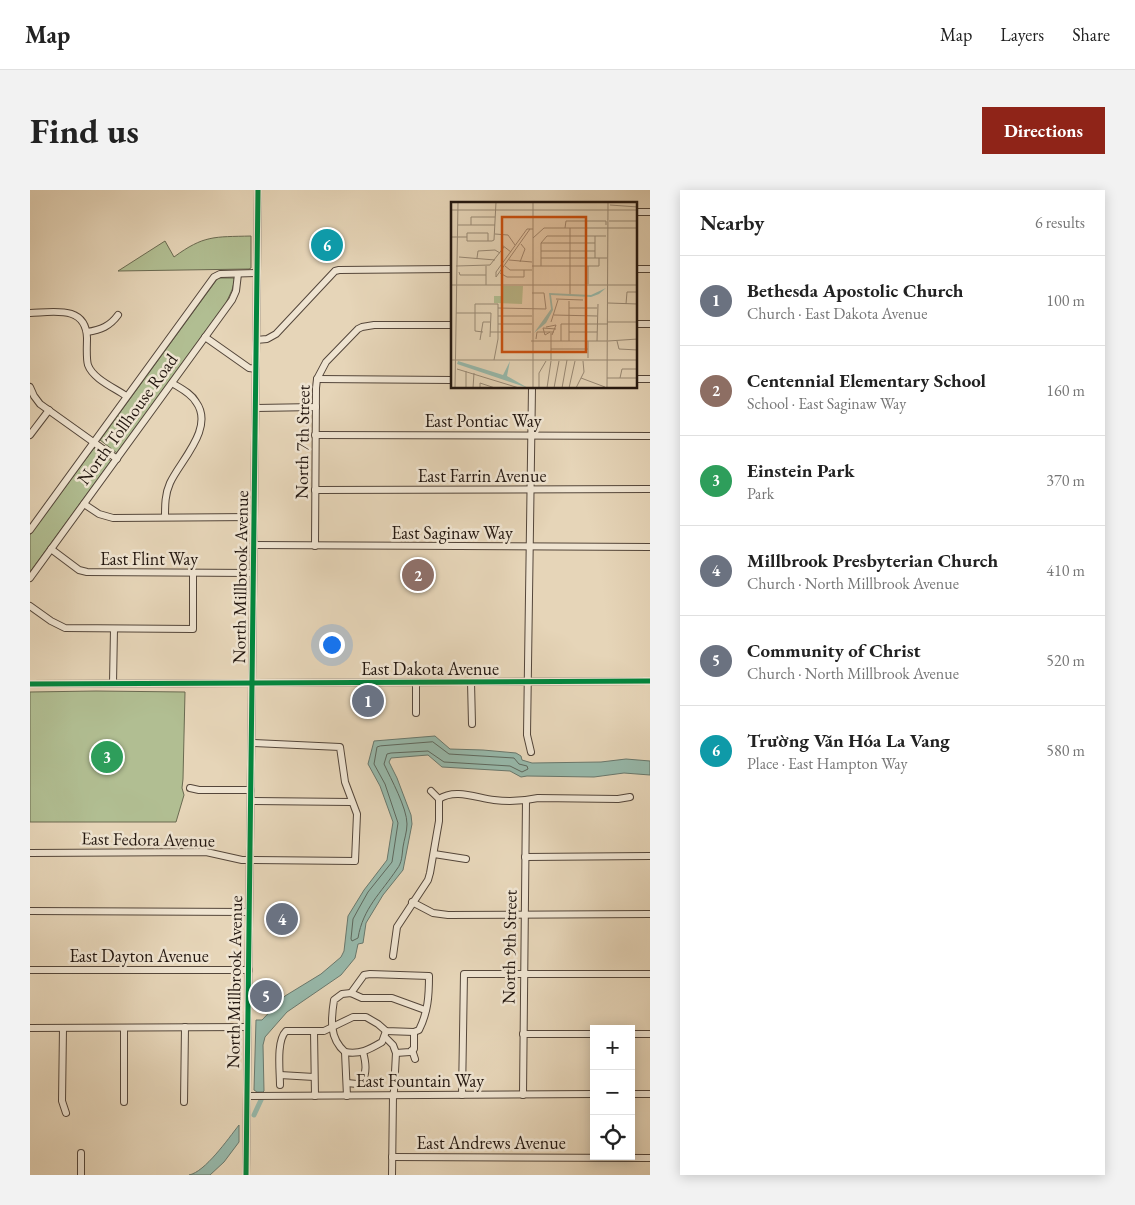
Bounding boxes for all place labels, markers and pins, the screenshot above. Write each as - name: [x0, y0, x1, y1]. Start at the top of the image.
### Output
- pin: 6: [311, 226, 343, 264]
- pin: 2: [402, 556, 434, 594]
- pin: 1: [352, 682, 384, 720]
- pin: 3: [91, 738, 123, 776]
- pin: 4: [266, 900, 298, 938]
- pin: 5: [250, 977, 282, 1015]

